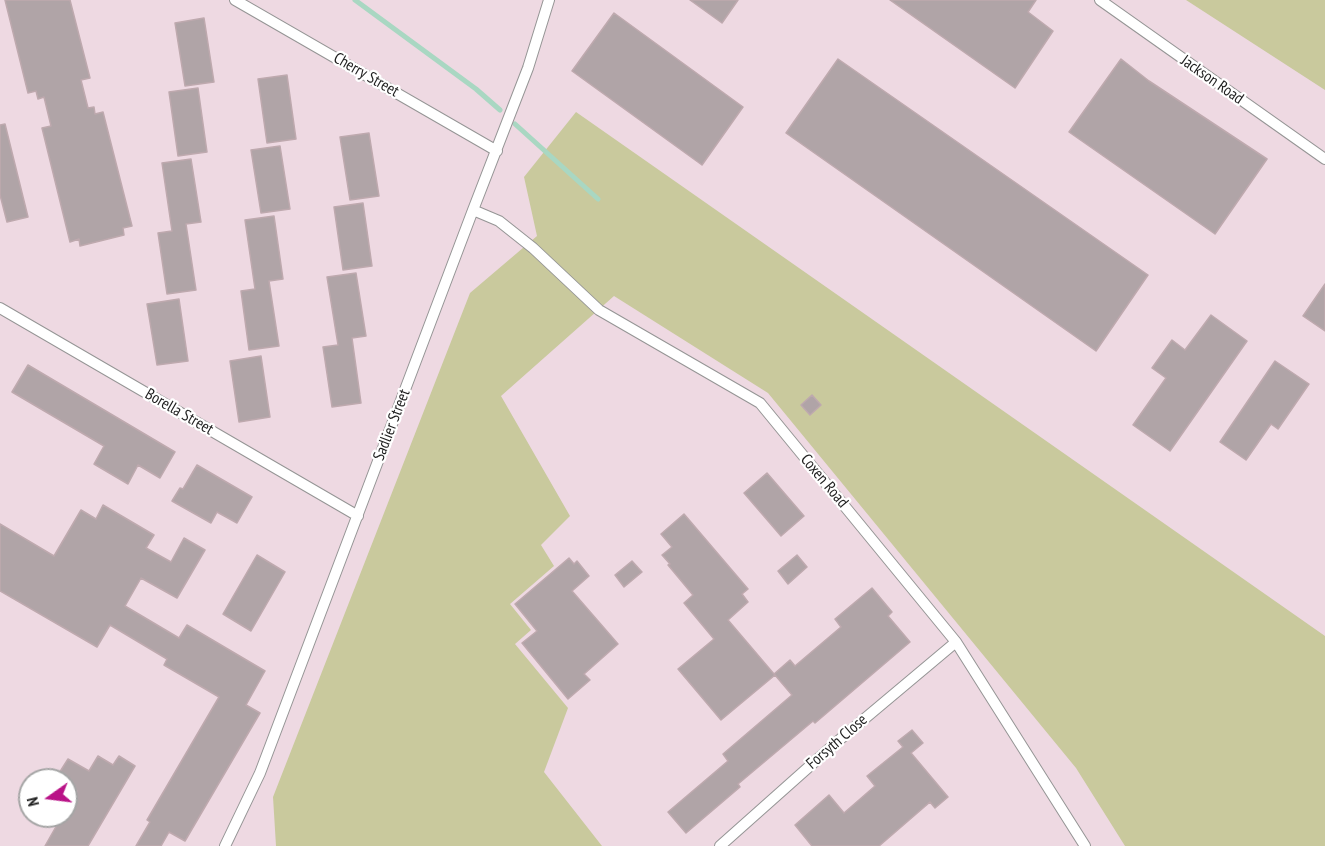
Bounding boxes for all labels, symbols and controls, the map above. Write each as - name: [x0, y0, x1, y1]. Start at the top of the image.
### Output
- street label: Cherry Street: [330, 49, 402, 101]
- street label: Jackson Road: [1177, 51, 1247, 109]
- street label: Borella Street: [141, 385, 217, 439]
- street label: Sadlier Street: [370, 387, 414, 463]
- street label: Coxen Road: [796, 450, 852, 512]
- street label: Forsyth Close: [803, 710, 871, 774]
- north arrow: [18, 768, 78, 828]
- text: N: [22, 795, 43, 808]

